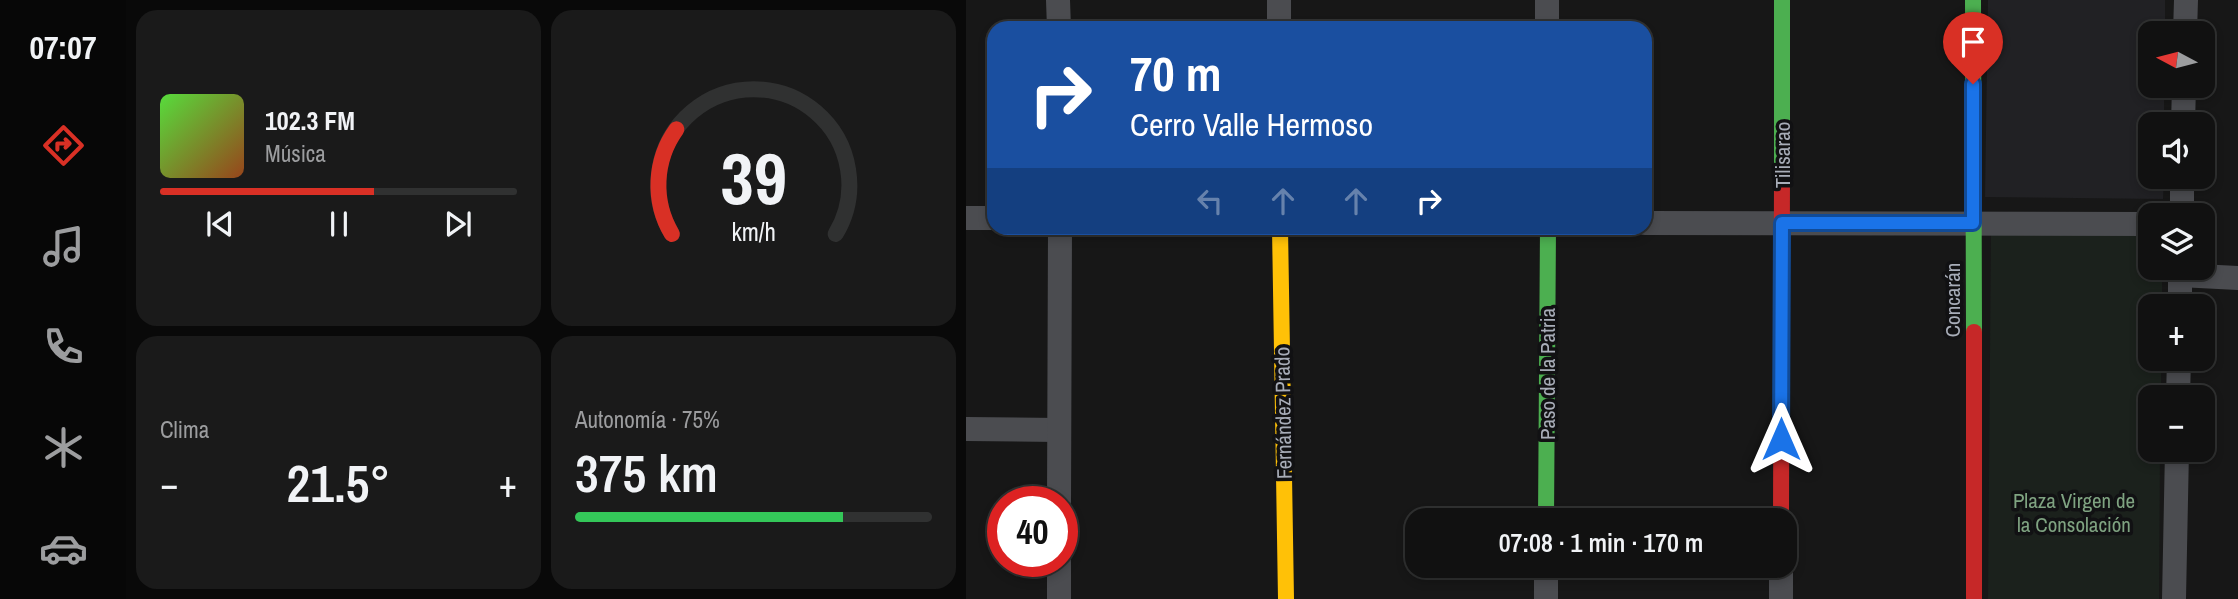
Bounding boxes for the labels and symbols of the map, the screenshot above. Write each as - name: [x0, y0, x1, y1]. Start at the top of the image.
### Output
- pin: [1943, 12.0, 2003, 84]
- north arrow: [2138, 21, 2216, 98]
- street label: Tilisarao: [1768, 122, 1797, 188]
- street label: Concarán: [1938, 263, 1967, 337]
- street label: Paso de la Patria: [1533, 308, 1562, 440]
- street label: Fernández Prado: [1267, 347, 1299, 479]
- position arrow: [1744, 402, 1818, 476]
- speed limit sign: 40: [987, 486, 1078, 577]
- park label: Plaza Virgen de la Consolación: [2013, 486, 2135, 539]

